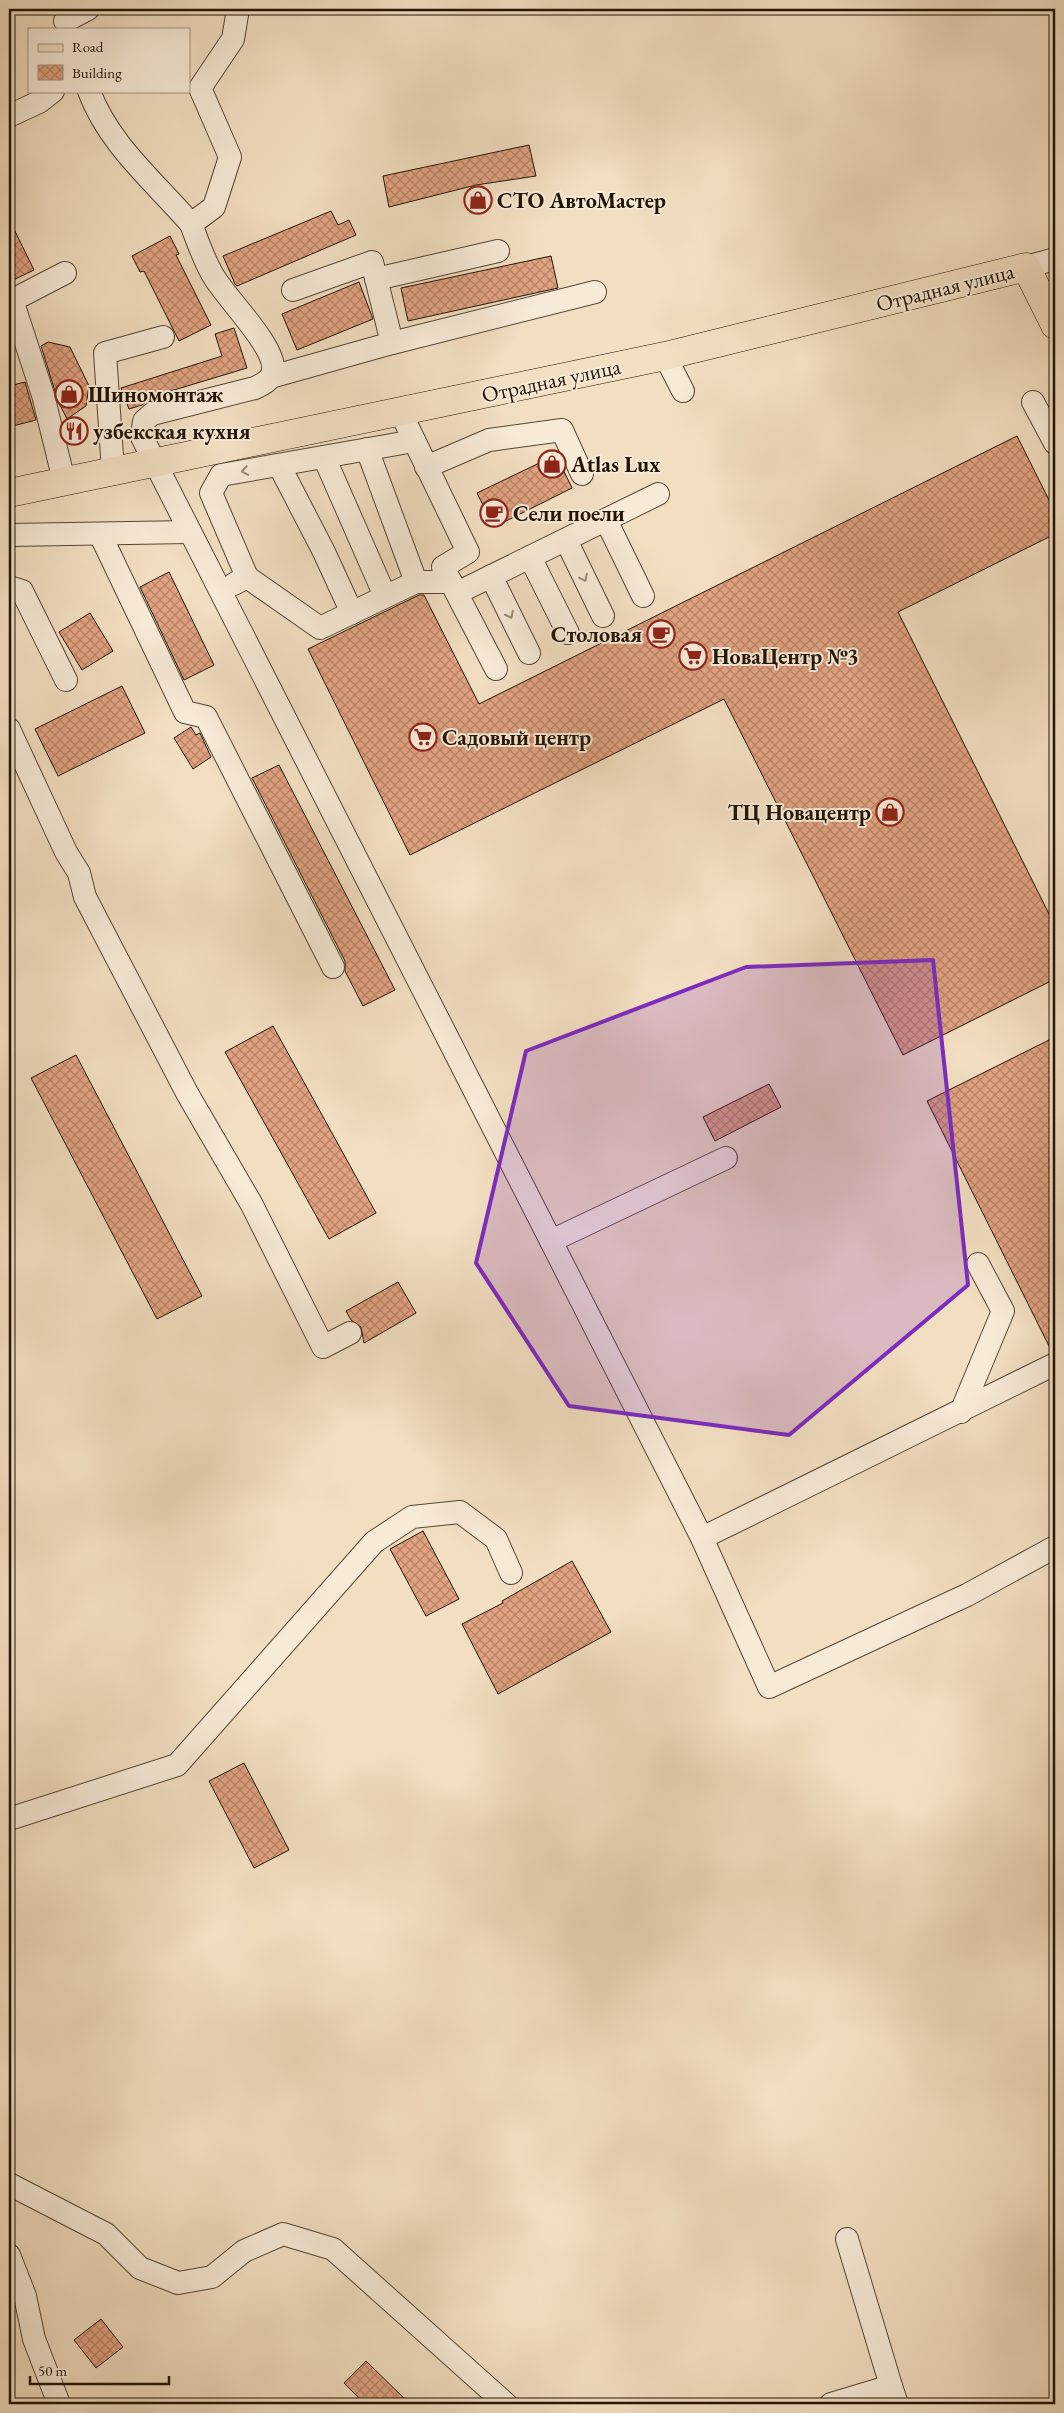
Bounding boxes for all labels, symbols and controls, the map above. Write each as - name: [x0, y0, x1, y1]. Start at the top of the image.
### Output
- legend: [28, 28, 190, 92]
- text: Road: [72, 37, 104, 56]
- text: Building: [72, 63, 122, 82]
- shop icon: СТО АвтоМастер: [463, 185, 493, 215]
- place label: СТО АвтоМастер: [497, 186, 666, 215]
- street label: Отрадная улица: [873, 256, 1017, 319]
- street label: Отрадная улица: [479, 352, 623, 409]
- shop icon: Шиномонтаж: [54, 379, 84, 409]
- place label: Шиномонтаж: [88, 380, 224, 409]
- restaurant icon: узбекская кухня: [59, 416, 89, 446]
- place label: узбекская кухня: [93, 417, 251, 446]
- shop icon: Atlas Lux: [537, 449, 567, 479]
- place label: Atlas Lux: [570, 450, 660, 479]
- one-way arrow: [241, 465, 250, 475]
- cafe icon: Сели поели: [479, 498, 509, 528]
- place label: Сели поели: [513, 499, 625, 528]
- one-way arrow: [578, 572, 588, 581]
- one-way arrow: [504, 609, 514, 618]
- cafe icon: Столовая: [646, 619, 676, 649]
- place label: Столовая: [551, 620, 642, 649]
- supermarket icon: НоваЦентр №3: [678, 641, 708, 671]
- place label: НоваЦентр №3: [712, 642, 859, 671]
- supermarket icon: Садовый центр: [408, 722, 438, 752]
- place label: Садовый центр: [442, 723, 591, 752]
- shop icon: ТЦ Новацентр: [875, 797, 905, 827]
- place label: ТЦ Новацентр: [728, 798, 871, 827]
- scale bar: [30, 2353, 169, 2385]
- text: 50 m: [38, 2361, 67, 2380]

